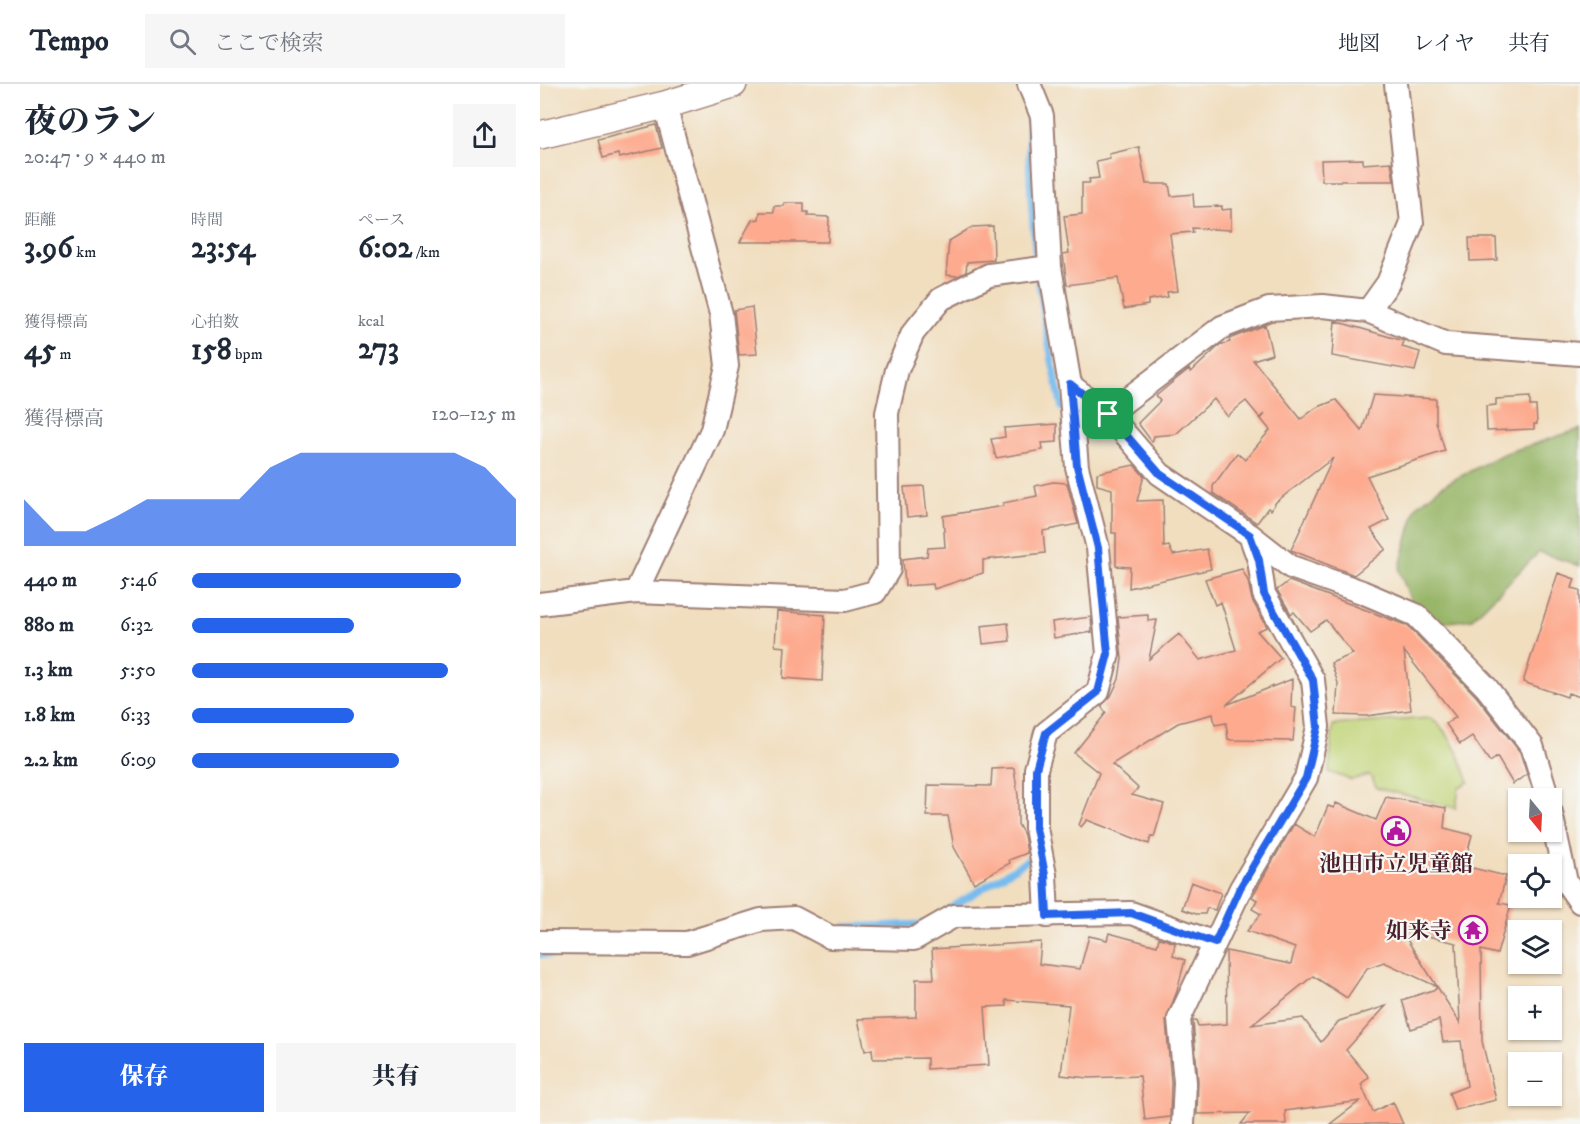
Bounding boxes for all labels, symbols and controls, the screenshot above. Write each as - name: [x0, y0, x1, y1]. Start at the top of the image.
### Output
- search box: [145, 14, 565, 68]
- text: Tempo: [30, 24, 109, 59]
- icon: search: [166, 25, 199, 58]
- text: ここで検索: [214, 30, 324, 57]
- text: 地図: [1338, 31, 1380, 57]
- text: レイヤ: [1413, 31, 1475, 57]
- text: 共有: [1508, 31, 1550, 57]
- text: 夜のラン: [24, 102, 156, 143]
- button: share: [453, 104, 516, 167]
- text: 20:47 · 9 × 440 m: [24, 145, 166, 170]
- text: 距離: [24, 210, 56, 230]
- text: 時間: [191, 210, 223, 230]
- text: ペース: [358, 210, 405, 230]
- text: 3.96: [24, 230, 73, 267]
- text: 23:54: [191, 230, 255, 267]
- text: 6:02: [358, 230, 412, 267]
- text: km: [73, 242, 96, 262]
- text: /km: [412, 242, 440, 262]
- text: kcal: [358, 311, 384, 331]
- text: 獲得標高: [24, 312, 88, 332]
- text: 心拍数: [191, 312, 239, 332]
- text: 273: [358, 331, 399, 368]
- text: 45: [24, 332, 56, 369]
- text: 158: [191, 332, 232, 369]
- text: m: [56, 344, 71, 364]
- text: bpm: [232, 344, 263, 364]
- pin: [1082, 388, 1133, 439]
- icon: arrive: [1091, 397, 1124, 430]
- text: 120–125 m: [431, 402, 516, 427]
- text: 獲得標高: [24, 407, 104, 432]
- text: 440 m: [24, 568, 77, 593]
- text: 5:46: [120, 568, 157, 593]
- text: 880 m: [24, 613, 74, 638]
- text: 6:32: [120, 613, 153, 638]
- text: 1.3 km: [24, 658, 73, 683]
- text: 5:50: [120, 658, 156, 683]
- text: 1.8 km: [24, 703, 75, 728]
- text: 6:33: [120, 703, 151, 728]
- text: 2.2 km: [24, 748, 78, 773]
- text: 6:09: [120, 748, 156, 773]
- north arrow: [1508, 788, 1562, 842]
- map controls: [1508, 788, 1562, 1106]
- public building icon: 池田市立児童館: [1380, 815, 1412, 847]
- place label: 池田市立児童館: [1319, 851, 1473, 878]
- button: locate: [1508, 854, 1562, 908]
- temple icon: 如来寺: [1457, 914, 1489, 946]
- place label: 如来寺: [1386, 918, 1452, 945]
- button: layers: [1508, 920, 1562, 974]
- button: +: [1508, 986, 1562, 1040]
- button: 保存: [24, 1043, 264, 1112]
- button: 共有: [276, 1043, 516, 1112]
- button: −: [1508, 1052, 1562, 1106]

